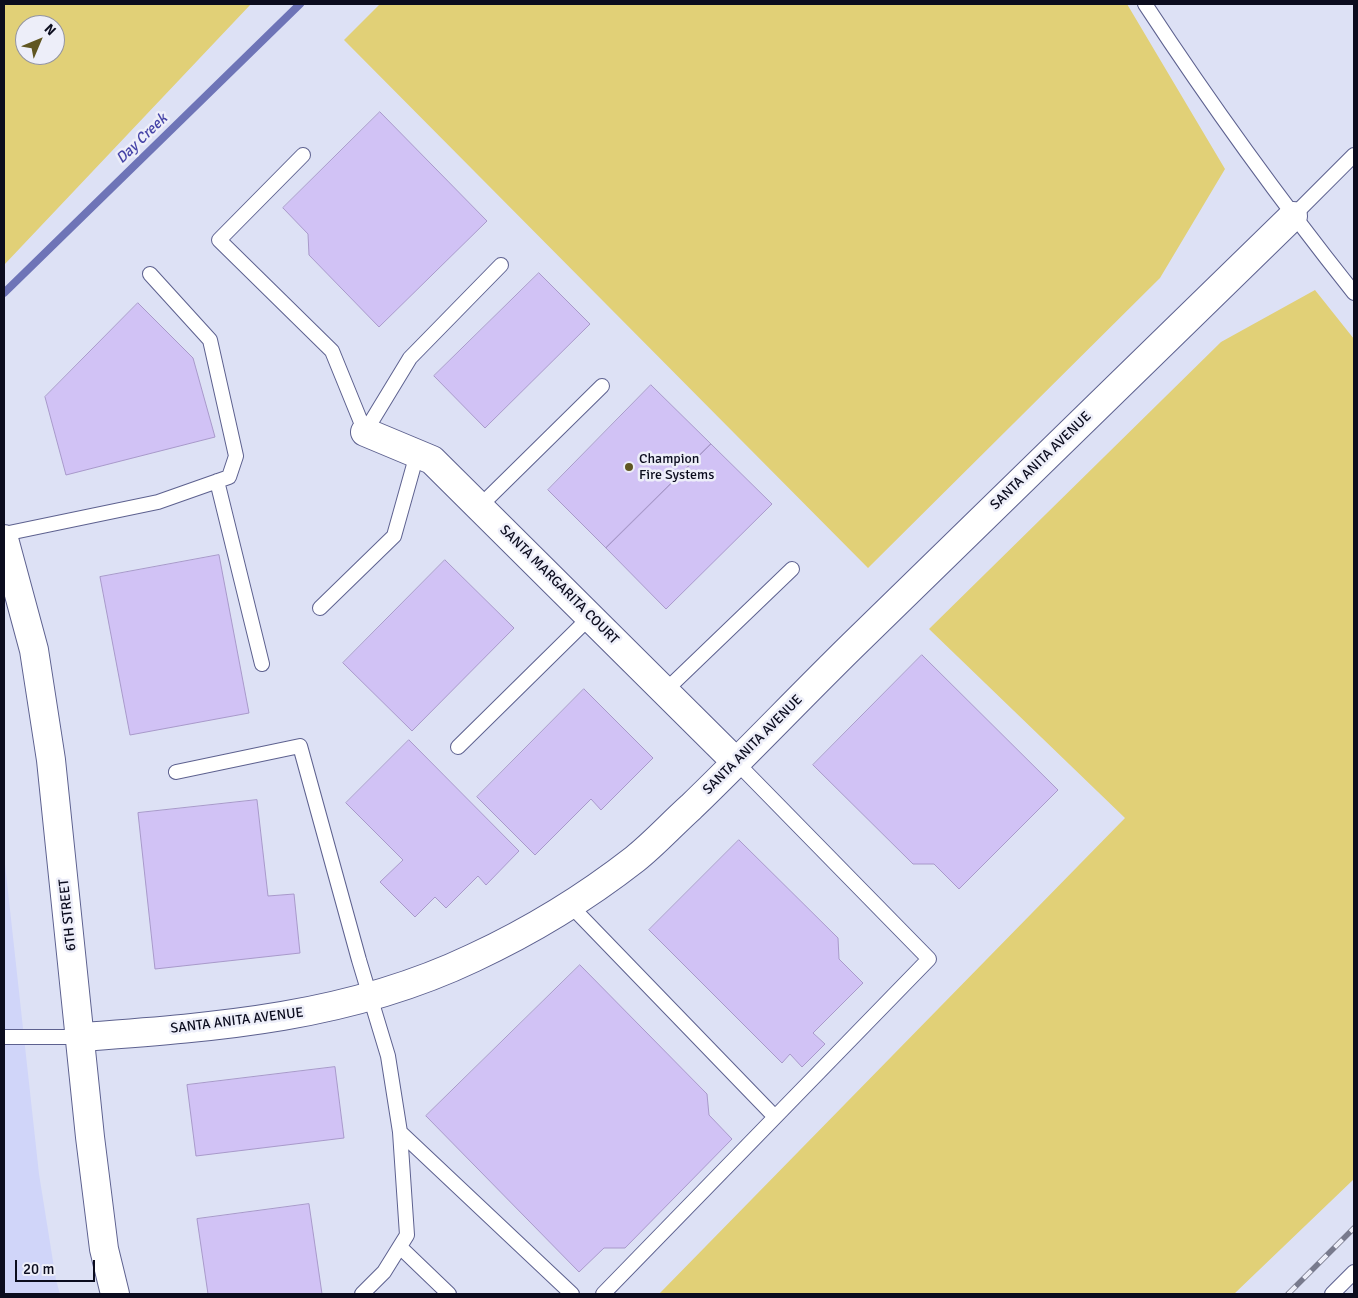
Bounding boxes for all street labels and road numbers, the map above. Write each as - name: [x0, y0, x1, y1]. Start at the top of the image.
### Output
- street label: SANTA ANITA AVENUE: [987, 408, 1095, 514]
- street label: SANTA MARGARITA COURT: [496, 522, 622, 648]
- street label: SANTA ANITA AVENUE: [700, 692, 806, 798]
- street label: 6TH STREET: [56, 878, 80, 952]
- street label: SANTA ANITA AVENUE: [169, 1004, 305, 1038]

